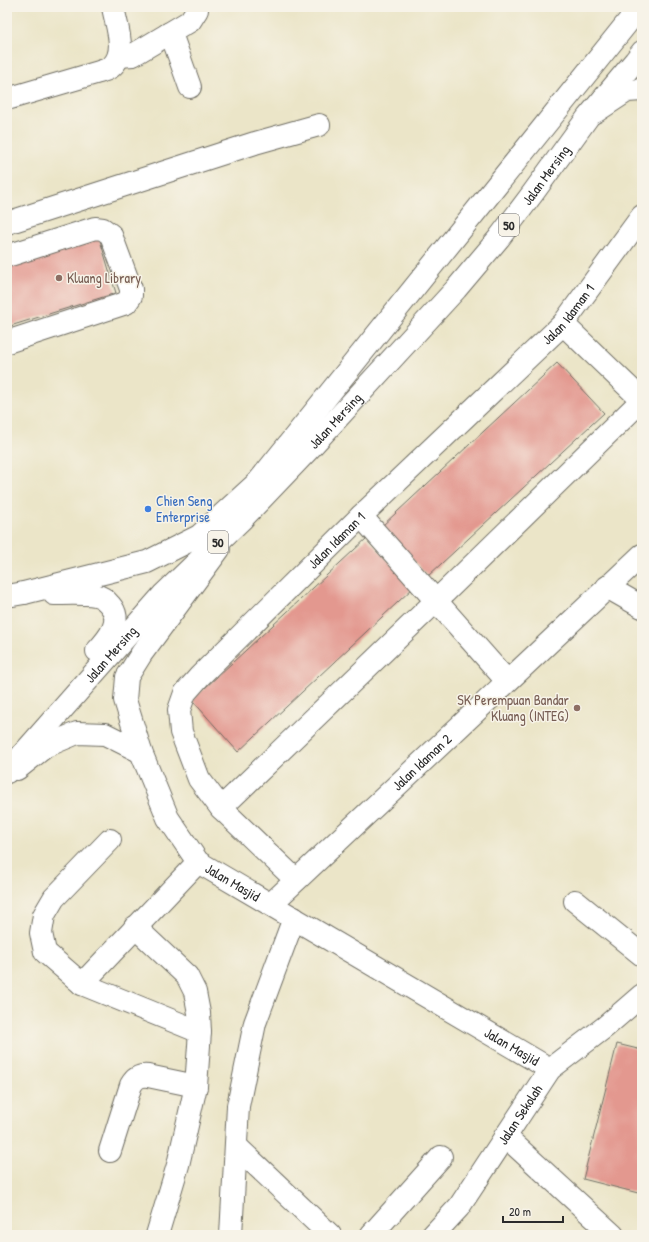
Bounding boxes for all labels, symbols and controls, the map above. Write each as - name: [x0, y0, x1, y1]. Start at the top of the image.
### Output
- street label: Jalan Mersing: [517, 141, 575, 209]
- road number: 50: [499, 214, 519, 236]
- place label: Kluang Library: [67, 268, 141, 288]
- marker: Kluang Library: [54, 273, 64, 283]
- street label: Jalan Idaman 1: [537, 280, 598, 348]
- street label: Jalan Mersing: [304, 388, 366, 453]
- place label: Chien Seng Enterprise: [156, 491, 212, 527]
- marker: Chien Seng Enterprise: [143, 504, 153, 514]
- street label: Jalan Idaman 1: [303, 507, 369, 573]
- road number: 50: [208, 531, 228, 553]
- street label: Jalan Mersing: [80, 621, 141, 686]
- place label: SK Perempuan Bandar Kluang (INTEG): [457, 690, 570, 726]
- marker: SK Perempuan Bandar Kluang (INTEG): [572, 703, 582, 713]
- street label: Jalan Idaman 2: [388, 729, 456, 794]
- street label: Jalan Masjid: [202, 858, 264, 906]
- street label: Jalan Masjid: [481, 1023, 544, 1070]
- street label: Jalan Sekolah: [493, 1080, 546, 1148]
- scale bar: [503, 1198, 563, 1224]
- text: 20 m: [509, 1203, 531, 1220]

